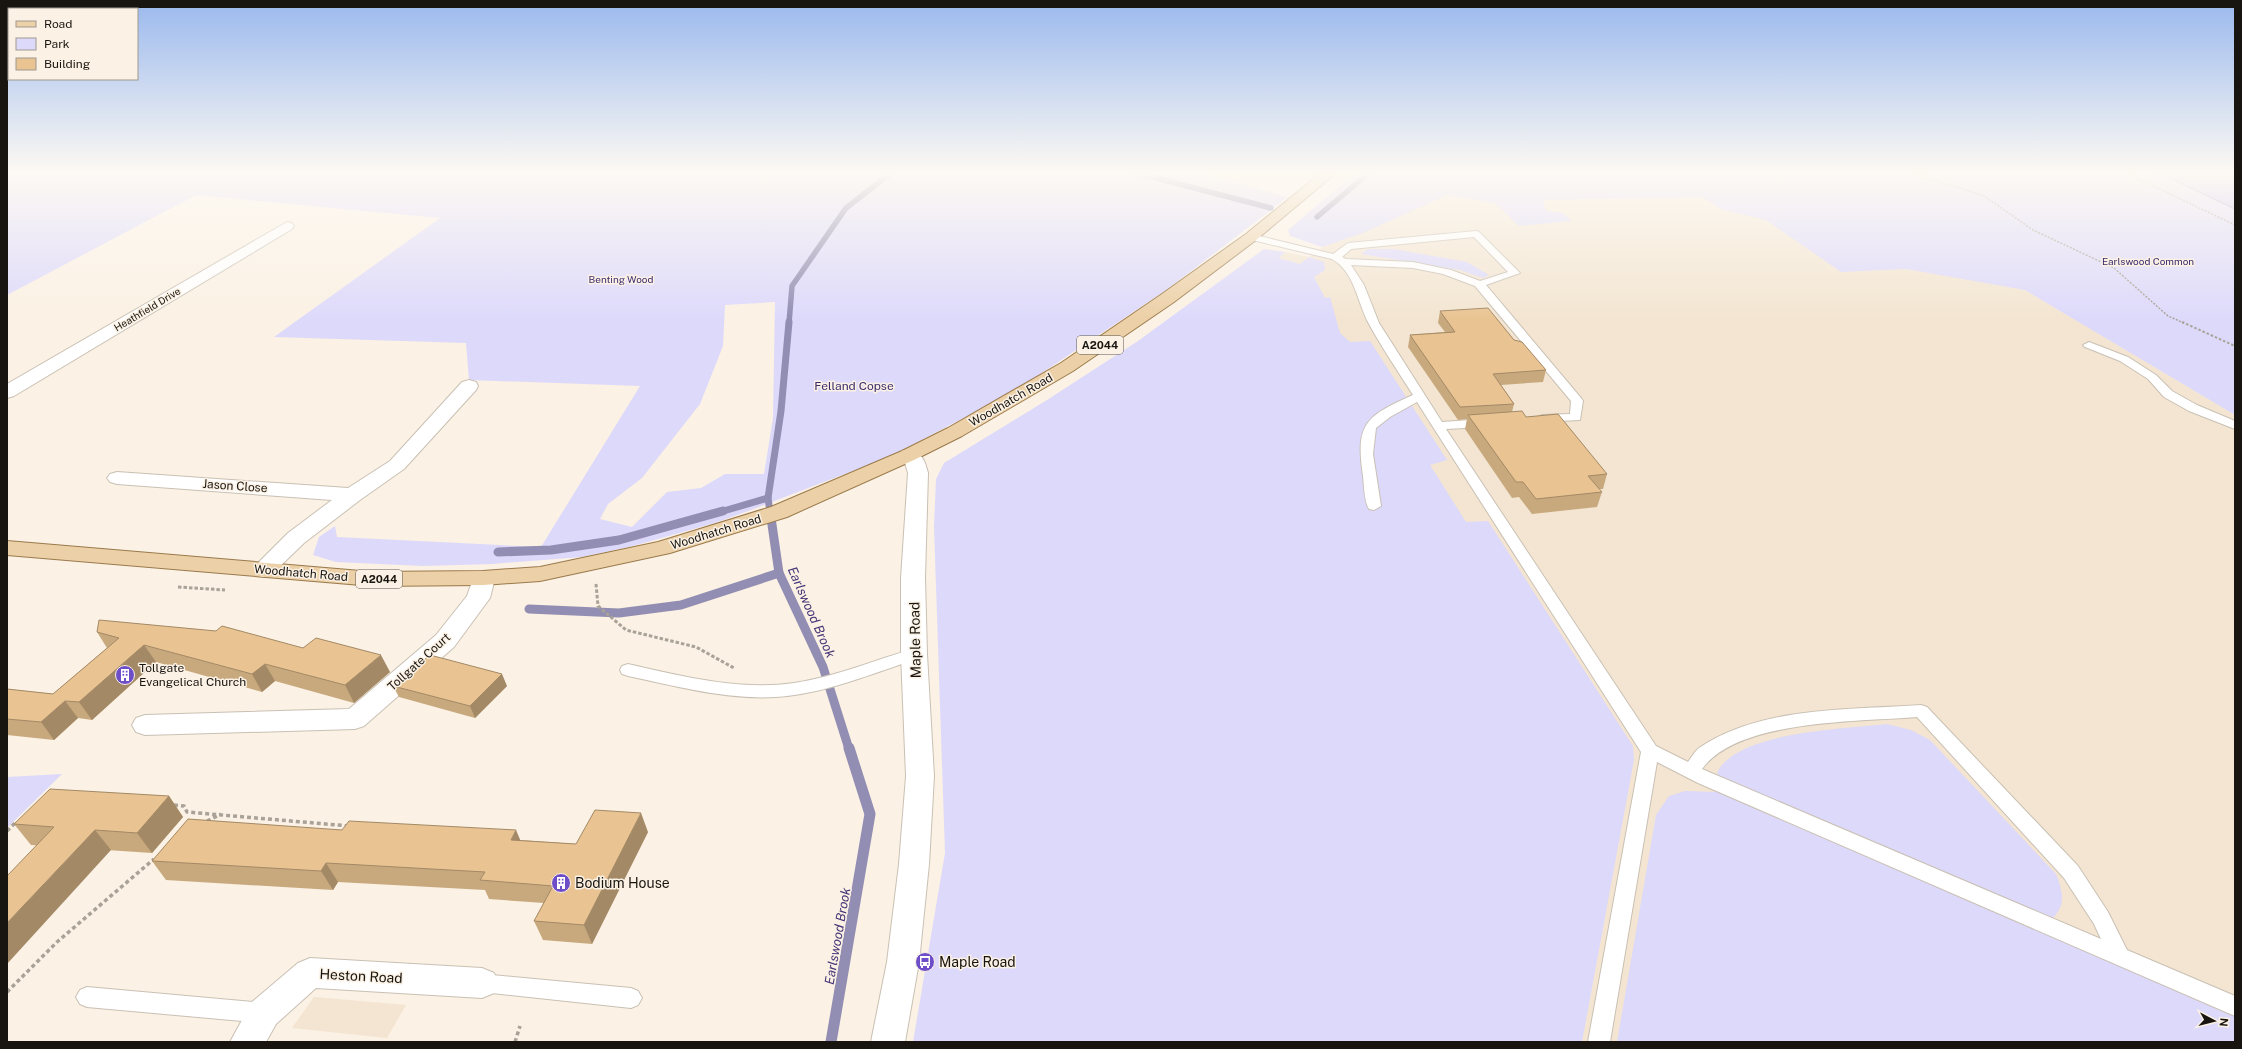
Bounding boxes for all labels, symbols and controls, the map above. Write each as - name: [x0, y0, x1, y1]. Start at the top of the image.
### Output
- legend: [8, 8, 138, 80]
- text: Road: [44, 17, 72, 31]
- text: Park: [44, 37, 70, 51]
- text: Building: [44, 57, 90, 71]
- park label: Earlswood Common: [2102, 255, 2194, 267]
- park label: Benting Wood: [589, 273, 653, 285]
- street label: Heathfield Drive: [112, 284, 183, 333]
- road number: A2044: [1077, 336, 1123, 354]
- street label: Woodhatch Road: [967, 370, 1055, 430]
- park label: Felland Copse: [814, 379, 894, 393]
- street label: Jason Close: [202, 477, 268, 495]
- street label: Woodhatch Road: [669, 512, 763, 552]
- street label: Woodhatch Road: [253, 562, 349, 584]
- water label: Earlswood Brook: [785, 564, 838, 660]
- road number: A2044: [356, 570, 402, 588]
- street label: Maple Road: [906, 602, 924, 678]
- street label: Tollgate Court: [385, 630, 453, 694]
- place label: Tollgate Evangelical Church: [139, 661, 246, 689]
- building icon: Tollgate Evangelical Church: [114, 664, 136, 686]
- building icon: Bodium House: [550, 872, 572, 894]
- place label: Bodium House: [575, 875, 670, 891]
- water label: Earlswood Brook: [822, 886, 853, 986]
- bus stop icon: Maple Road: [914, 951, 936, 973]
- place label: Maple Road: [939, 954, 1016, 970]
- street label: Heston Road: [319, 966, 403, 986]
- north arrow: [2194, 1001, 2234, 1041]
- text: N: [2217, 1017, 2230, 1027]

